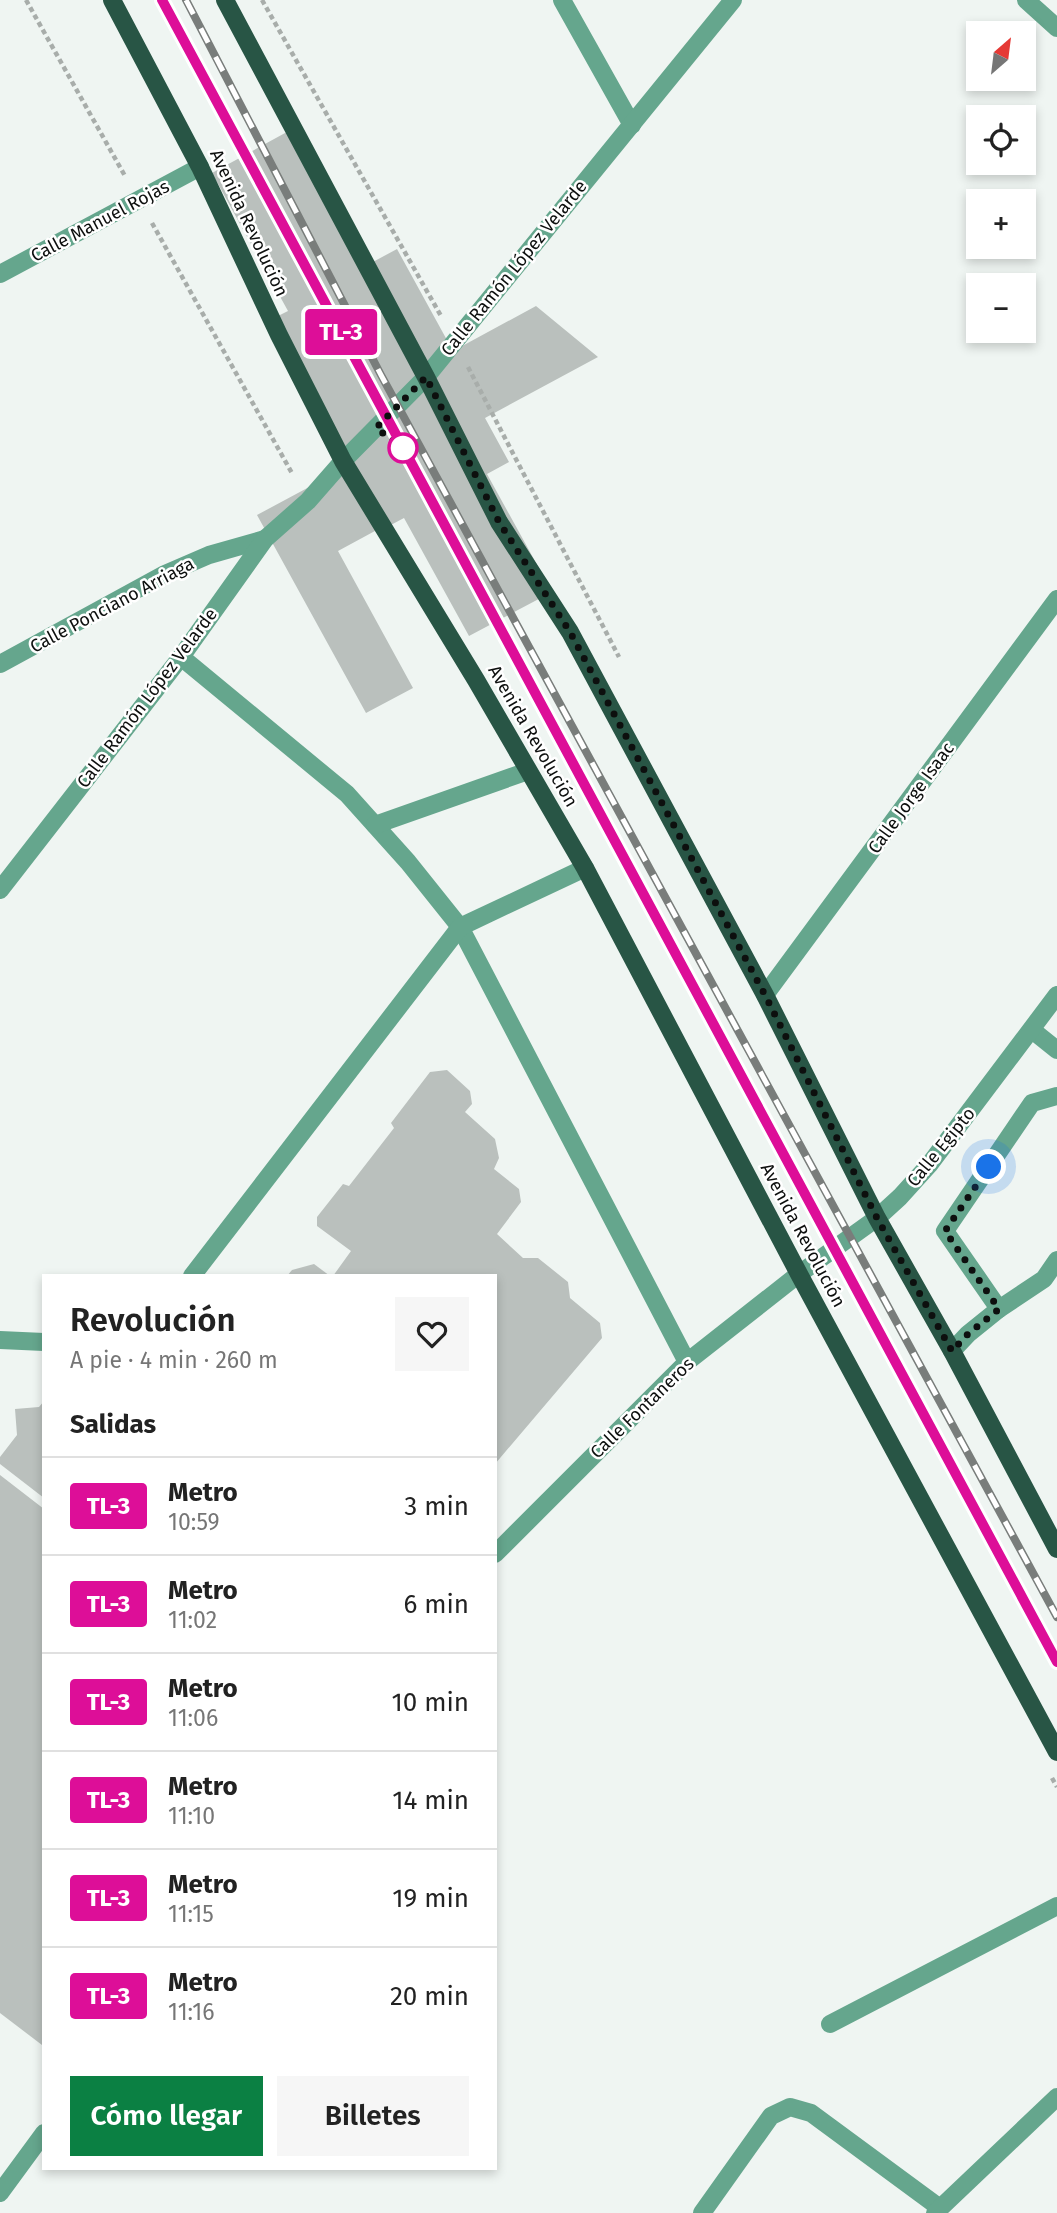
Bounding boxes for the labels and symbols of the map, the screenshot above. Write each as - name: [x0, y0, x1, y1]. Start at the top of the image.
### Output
- north arrow: [966, 21, 1036, 91]
- street label: Avenida Revolución: [205, 146, 293, 300]
- street label: Calle Manuel Rojas: [27, 175, 173, 267]
- street label: Calle Ramón López Velarde: [436, 176, 592, 360]
- line badge: TL-3: [292, 309, 390, 355]
- unlabelled marker: [388, 433, 418, 463]
- street label: Calle Ponciano Arriaga: [26, 552, 198, 658]
- street label: Calle Ramón López Velarde: [72, 604, 222, 792]
- street label: Avenida Revolución: [483, 661, 583, 811]
- street label: Calle Jorge Isaac: [863, 738, 959, 858]
- street label: Calle Egipto: [902, 1103, 980, 1191]
- your location: [971, 1149, 1006, 1184]
- street label: Avenida Revolución: [756, 1159, 850, 1311]
- street label: Calle Fontaneros: [586, 1353, 698, 1463]

